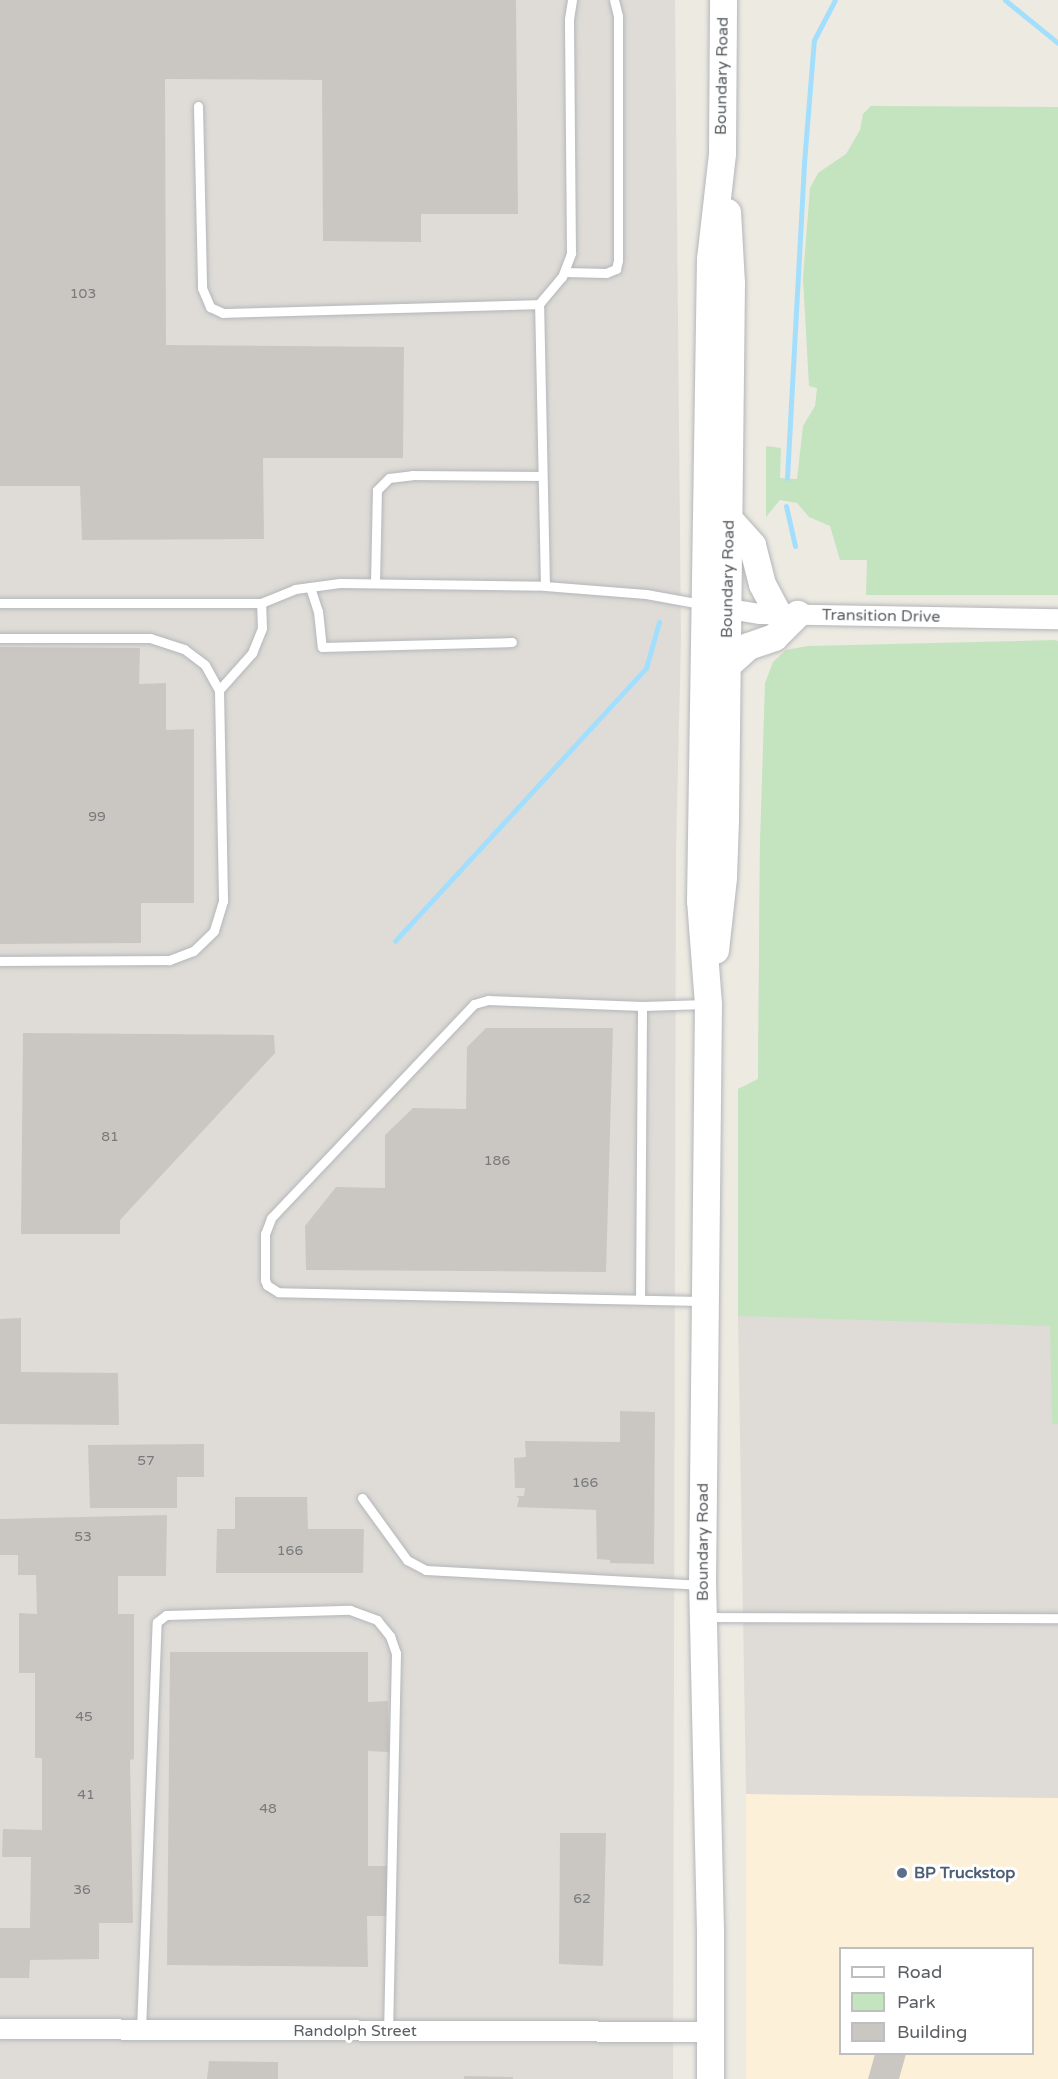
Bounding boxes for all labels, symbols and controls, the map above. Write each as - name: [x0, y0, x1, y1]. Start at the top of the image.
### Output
- street label: Boundary Road: [711, 17, 733, 135]
- house number: 103: [70, 286, 96, 302]
- street label: Boundary Road: [717, 520, 739, 638]
- street label: Transition Drive: [822, 605, 940, 627]
- house number: 99: [88, 809, 106, 825]
- house number: 81: [101, 1129, 119, 1145]
- house number: 186: [484, 1153, 510, 1169]
- house number: 57: [137, 1453, 155, 1469]
- house number: 166: [572, 1475, 598, 1491]
- street label: Boundary Road: [693, 1483, 713, 1601]
- house number: 53: [74, 1529, 92, 1545]
- house number: 166: [277, 1543, 303, 1559]
- house number: 45: [75, 1709, 93, 1725]
- house number: 41: [77, 1787, 95, 1803]
- house number: 48: [259, 1801, 277, 1817]
- place label: BP Truckstop: [914, 1863, 1015, 1883]
- marker: BP Truckstop: [895, 1866, 909, 1880]
- house number: 36: [73, 1882, 91, 1898]
- house number: 62: [573, 1891, 591, 1907]
- legend: [839, 1947, 1034, 2055]
- text: Road: [897, 1961, 942, 1983]
- text: Park: [897, 1991, 935, 2013]
- street label: Randolph Street: [293, 2021, 417, 2041]
- text: Building: [897, 2021, 967, 2043]

